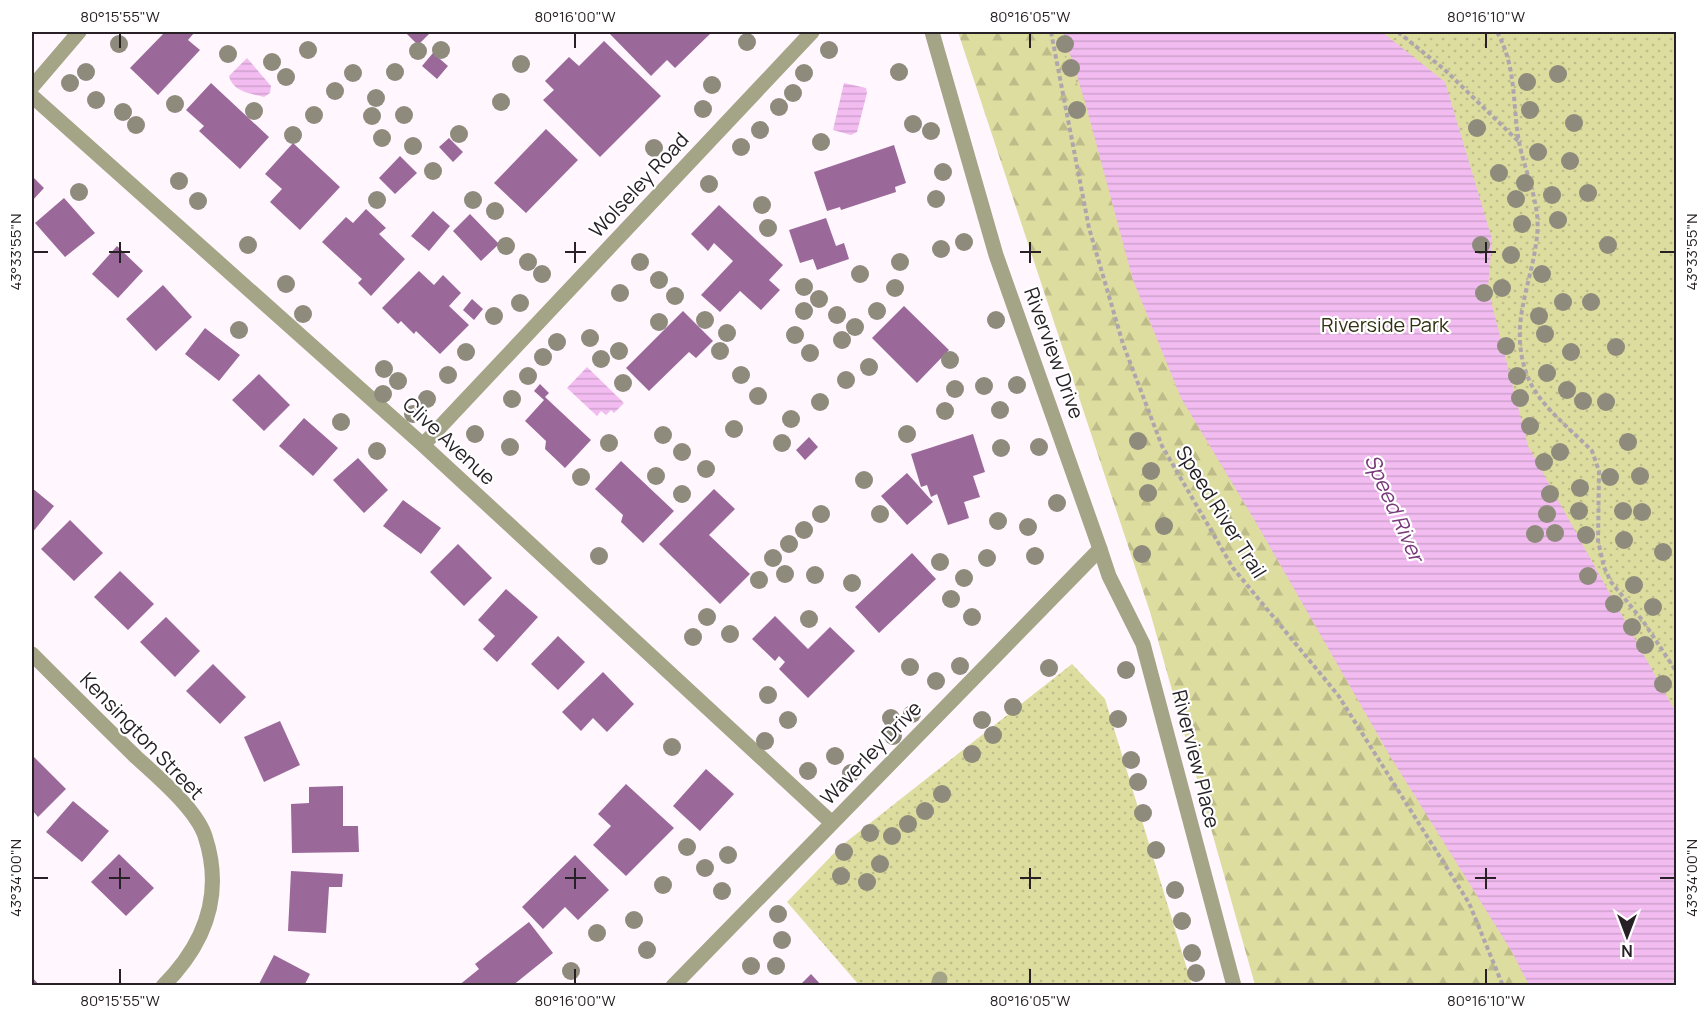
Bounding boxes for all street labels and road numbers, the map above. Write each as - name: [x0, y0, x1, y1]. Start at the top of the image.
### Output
- street label: Wolseley Road: [583, 126, 694, 243]
- street label: Riverview Drive: [1018, 283, 1091, 422]
- street label: Clive Avenue: [397, 391, 502, 491]
- street label: Speed River Trail: [1170, 440, 1273, 583]
- street label: Kensington Street: [75, 666, 210, 805]
- street label: Riverview Place: [1166, 687, 1227, 831]
- street label: Waverley Drive: [814, 695, 927, 810]

